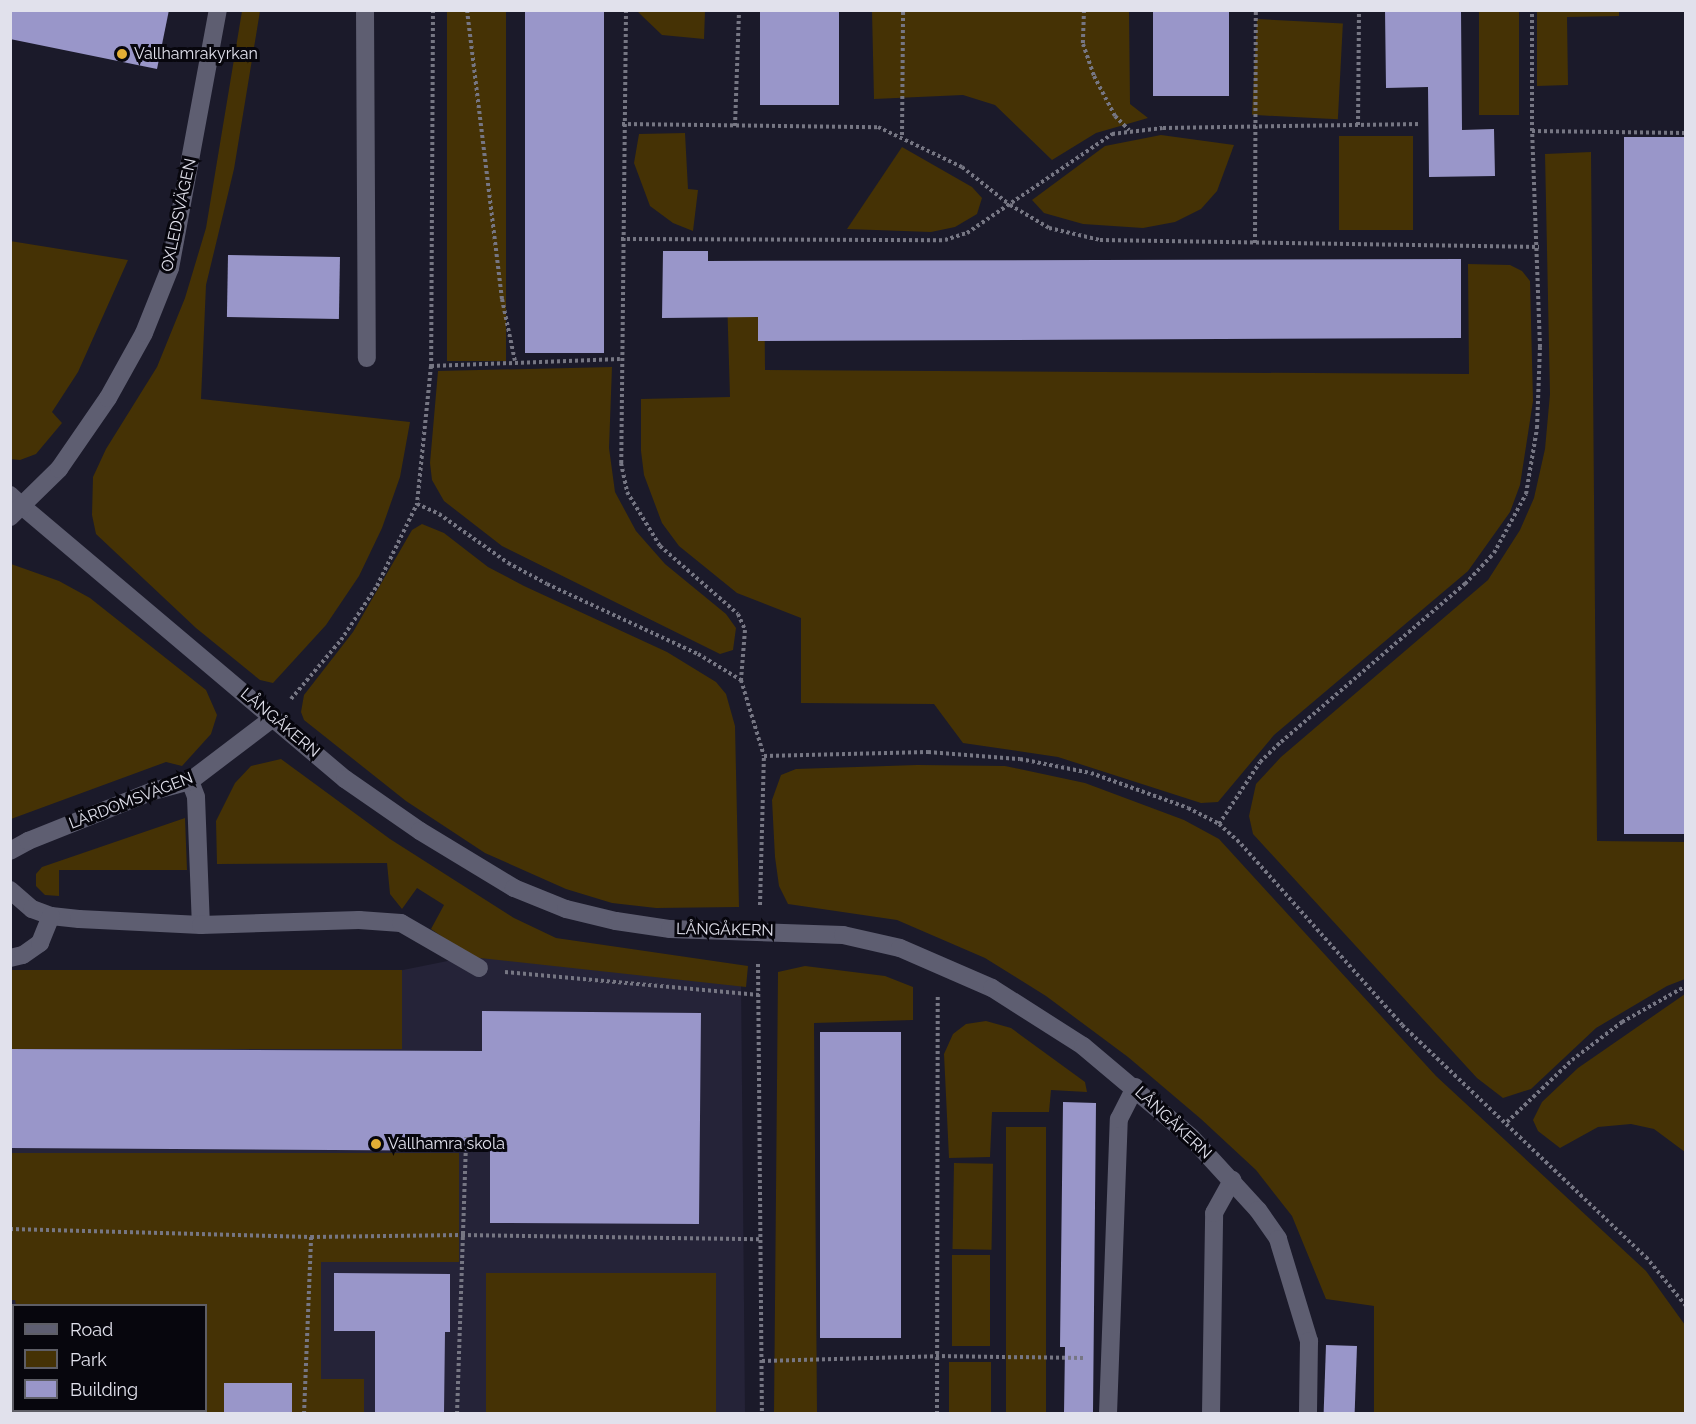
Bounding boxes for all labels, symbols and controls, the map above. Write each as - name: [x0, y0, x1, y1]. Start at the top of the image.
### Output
- place label: Vallhamrakyrkan: [134, 44, 258, 64]
- marker: Vallhamrakyrkan: [115, 47, 129, 61]
- street label: OXLEDSVÄGEN: [158, 157, 200, 273]
- street label: LÅNGÅKERN: [236, 684, 324, 762]
- street label: LÄRDOMSVÄGEN: [66, 768, 196, 834]
- street label: LÅNGÅKERN: [676, 920, 774, 940]
- street label: LÅNGÅKERN: [1131, 1083, 1215, 1163]
- place label: Vallhamra skola: [388, 1134, 505, 1154]
- marker: Vallhamra skola: [369, 1137, 383, 1151]
- legend: [12, 1304, 207, 1412]
- text: Road: [70, 1319, 113, 1340]
- text: Park: [70, 1349, 107, 1370]
- text: Building: [70, 1379, 138, 1400]

